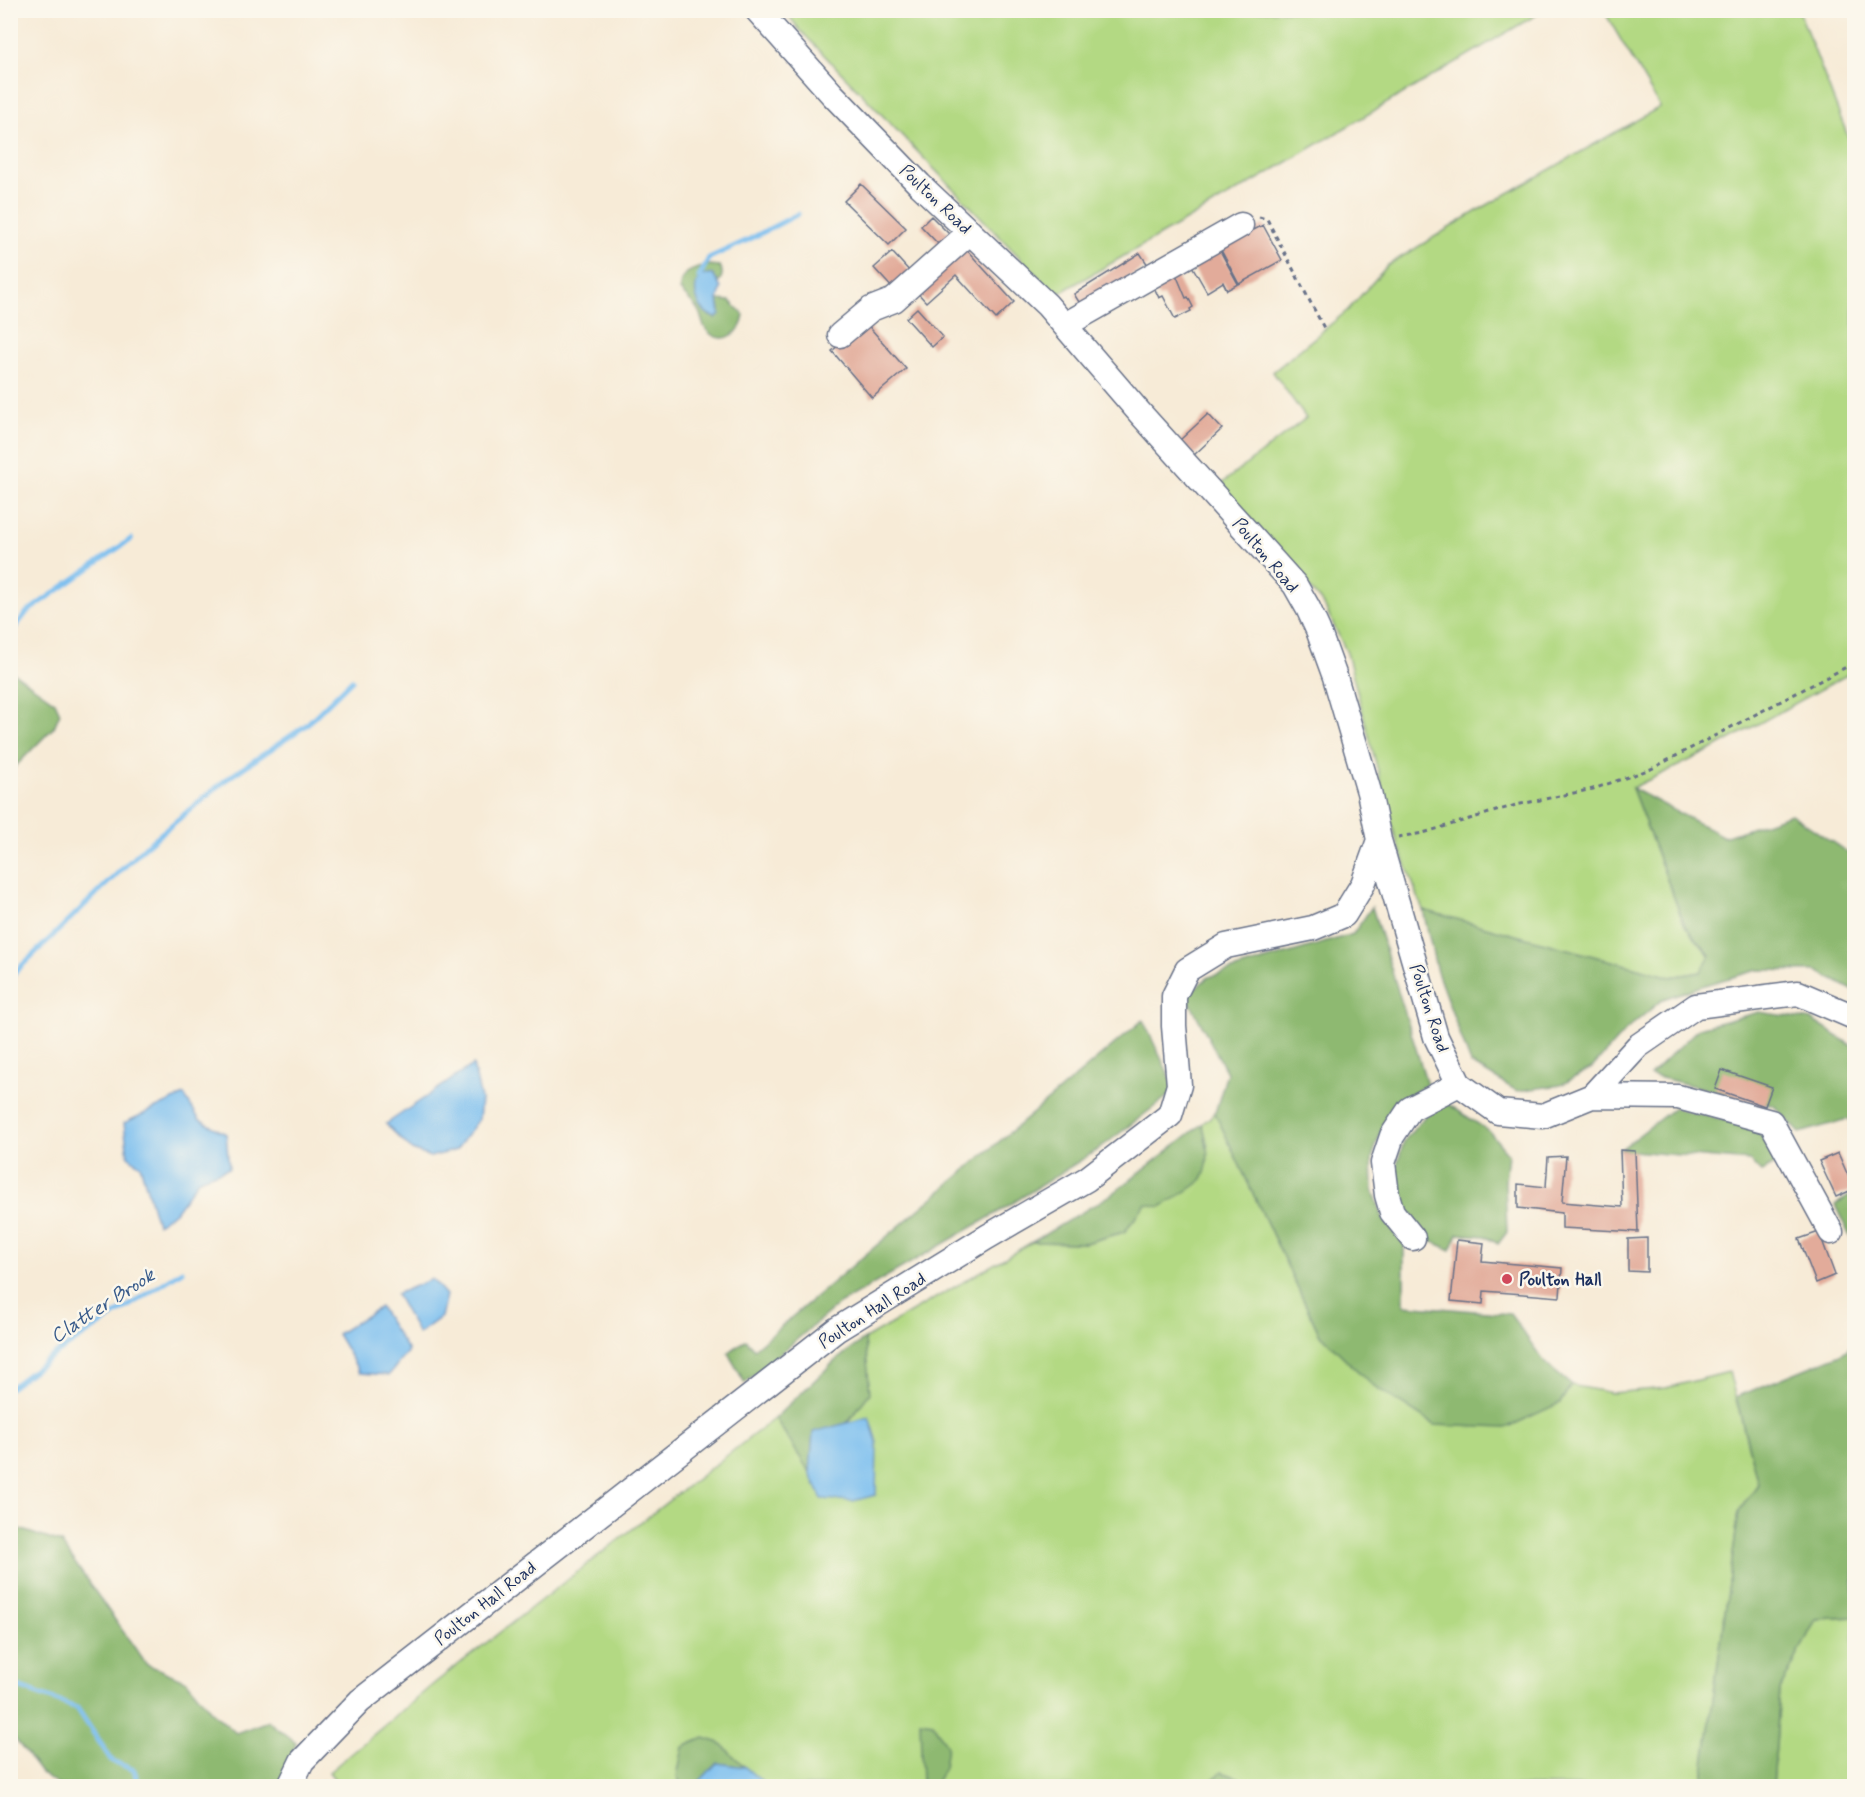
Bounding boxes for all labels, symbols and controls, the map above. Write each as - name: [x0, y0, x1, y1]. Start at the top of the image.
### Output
- street label: Poulton Road: [894, 159, 977, 240]
- street label: Poulton Road: [1227, 513, 1304, 598]
- street label: Poulton Road: [1403, 961, 1455, 1056]
- water label: Clatter Brook: [45, 1261, 162, 1350]
- street label: Poulton Hall Road: [814, 1267, 931, 1355]
- place label: Poulton Hall: [1519, 1268, 1602, 1292]
- marker: Poulton Hall: [1500, 1272, 1514, 1286]
- street label: Poulton Hall Road: [429, 1556, 542, 1651]

